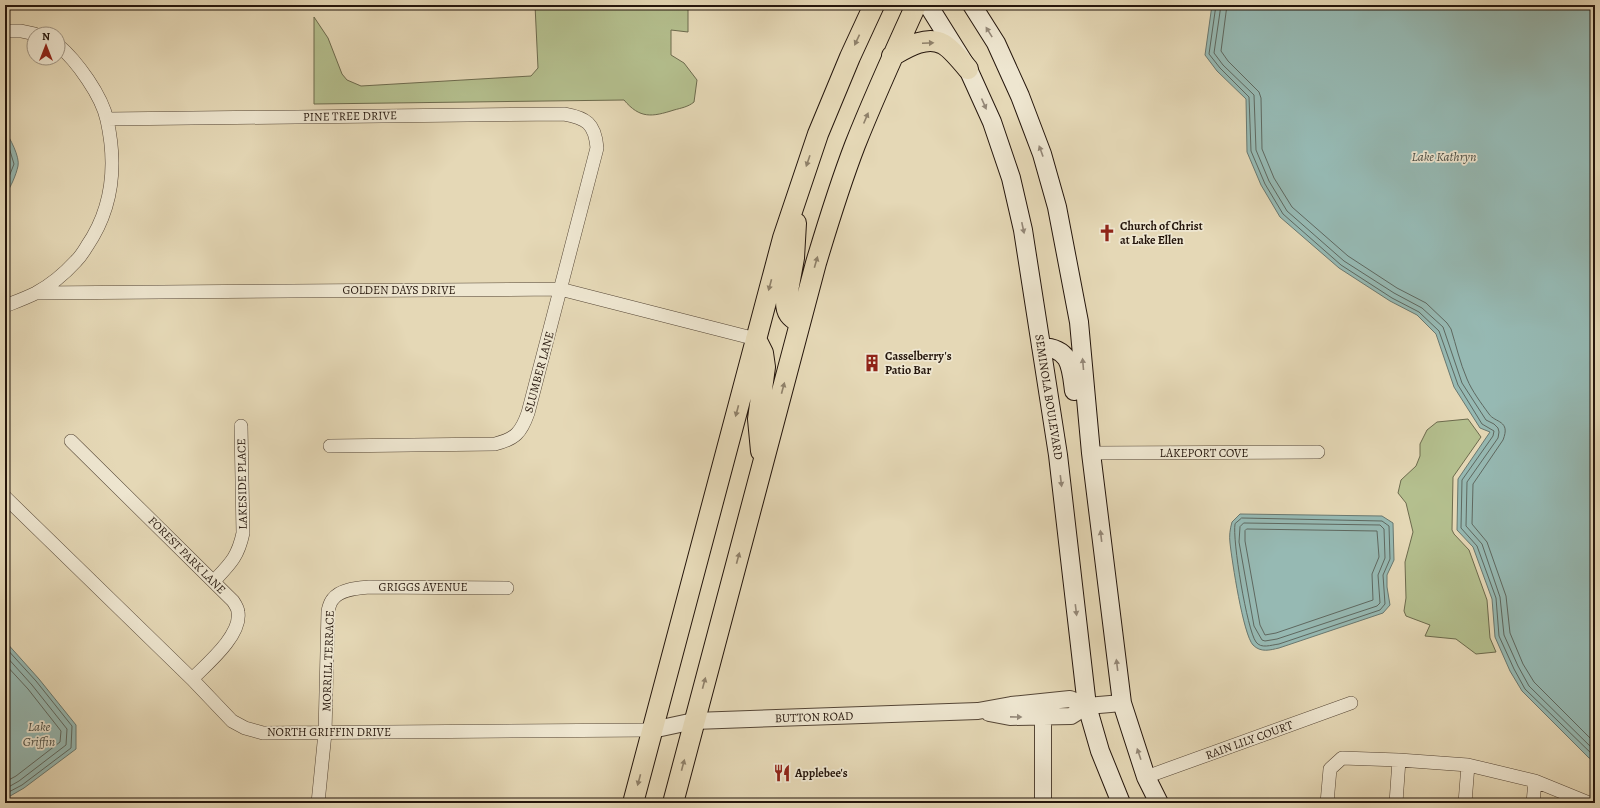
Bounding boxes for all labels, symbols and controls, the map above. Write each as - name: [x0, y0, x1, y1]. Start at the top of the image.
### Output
- north arrow: [26, 26, 66, 66]
- one-way arrow: [985, 26, 993, 37]
- text: N: [42, 29, 50, 44]
- one-way arrow: [854, 35, 860, 46]
- one-way arrow: [922, 39, 934, 46]
- one-way arrow: [981, 99, 987, 110]
- street label: PINE TREE DRIVE: [303, 107, 397, 125]
- one-way arrow: [864, 111, 870, 123]
- one-way arrow: [1037, 144, 1043, 156]
- water label: Lake Kathryn: [1411, 148, 1477, 165]
- one-way arrow: [805, 155, 811, 167]
- place label: Church of Christ at Lake Ellen: [1120, 218, 1203, 248]
- one-way arrow: [1020, 222, 1026, 234]
- church icon: Church of Christ at Lake Ellen: [1097, 223, 1117, 243]
- one-way arrow: [813, 256, 819, 268]
- one-way arrow: [767, 279, 773, 291]
- street label: GOLDEN DAYS DRIVE: [342, 282, 456, 298]
- street label: SLUMBER LANE: [520, 329, 558, 415]
- street label: SEMINOLA BOULEVARD: [1031, 333, 1067, 461]
- place label: Casselberry's Patio Bar: [885, 348, 952, 378]
- building icon: Casselberry's Patio Bar: [862, 353, 882, 373]
- one-way arrow: [1079, 358, 1086, 371]
- one-way arrow: [780, 382, 786, 394]
- one-way arrow: [734, 405, 740, 417]
- street label: LAKESIDE PLACE: [233, 438, 251, 530]
- street label: LAKEPORT COVE: [1160, 445, 1248, 461]
- one-way arrow: [1058, 475, 1064, 487]
- street label: FOREST PARK LANE: [145, 513, 229, 597]
- one-way arrow: [1098, 529, 1104, 542]
- one-way arrow: [735, 551, 741, 563]
- street label: GRIGGS AVENUE: [378, 579, 468, 595]
- one-way arrow: [1072, 604, 1079, 617]
- street label: MORRILL TERRACE: [318, 610, 338, 712]
- one-way arrow: [1114, 658, 1120, 671]
- one-way arrow: [701, 677, 707, 689]
- street label: BUTTON ROAD: [774, 708, 854, 726]
- one-way arrow: [1010, 713, 1022, 720]
- street label: RAIN LILY COURT: [1203, 717, 1295, 763]
- water label: Lake Griffin: [23, 718, 55, 750]
- street label: NORTH GRIFFIN DRIVE: [267, 724, 391, 740]
- one-way arrow: [1135, 748, 1141, 760]
- one-way arrow: [680, 759, 686, 772]
- restaurant icon: Applebee's: [772, 763, 792, 783]
- place label: Applebee's: [794, 765, 848, 781]
- one-way arrow: [636, 774, 642, 786]

